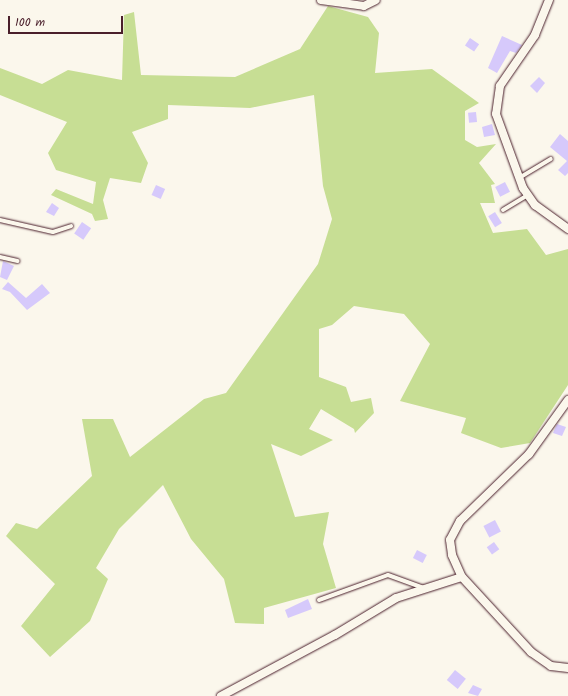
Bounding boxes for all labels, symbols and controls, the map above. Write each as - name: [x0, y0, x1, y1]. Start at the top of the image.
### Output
- scale bar: [10, 8, 125, 34]
- text: 100 m: [15, 13, 45, 32]

